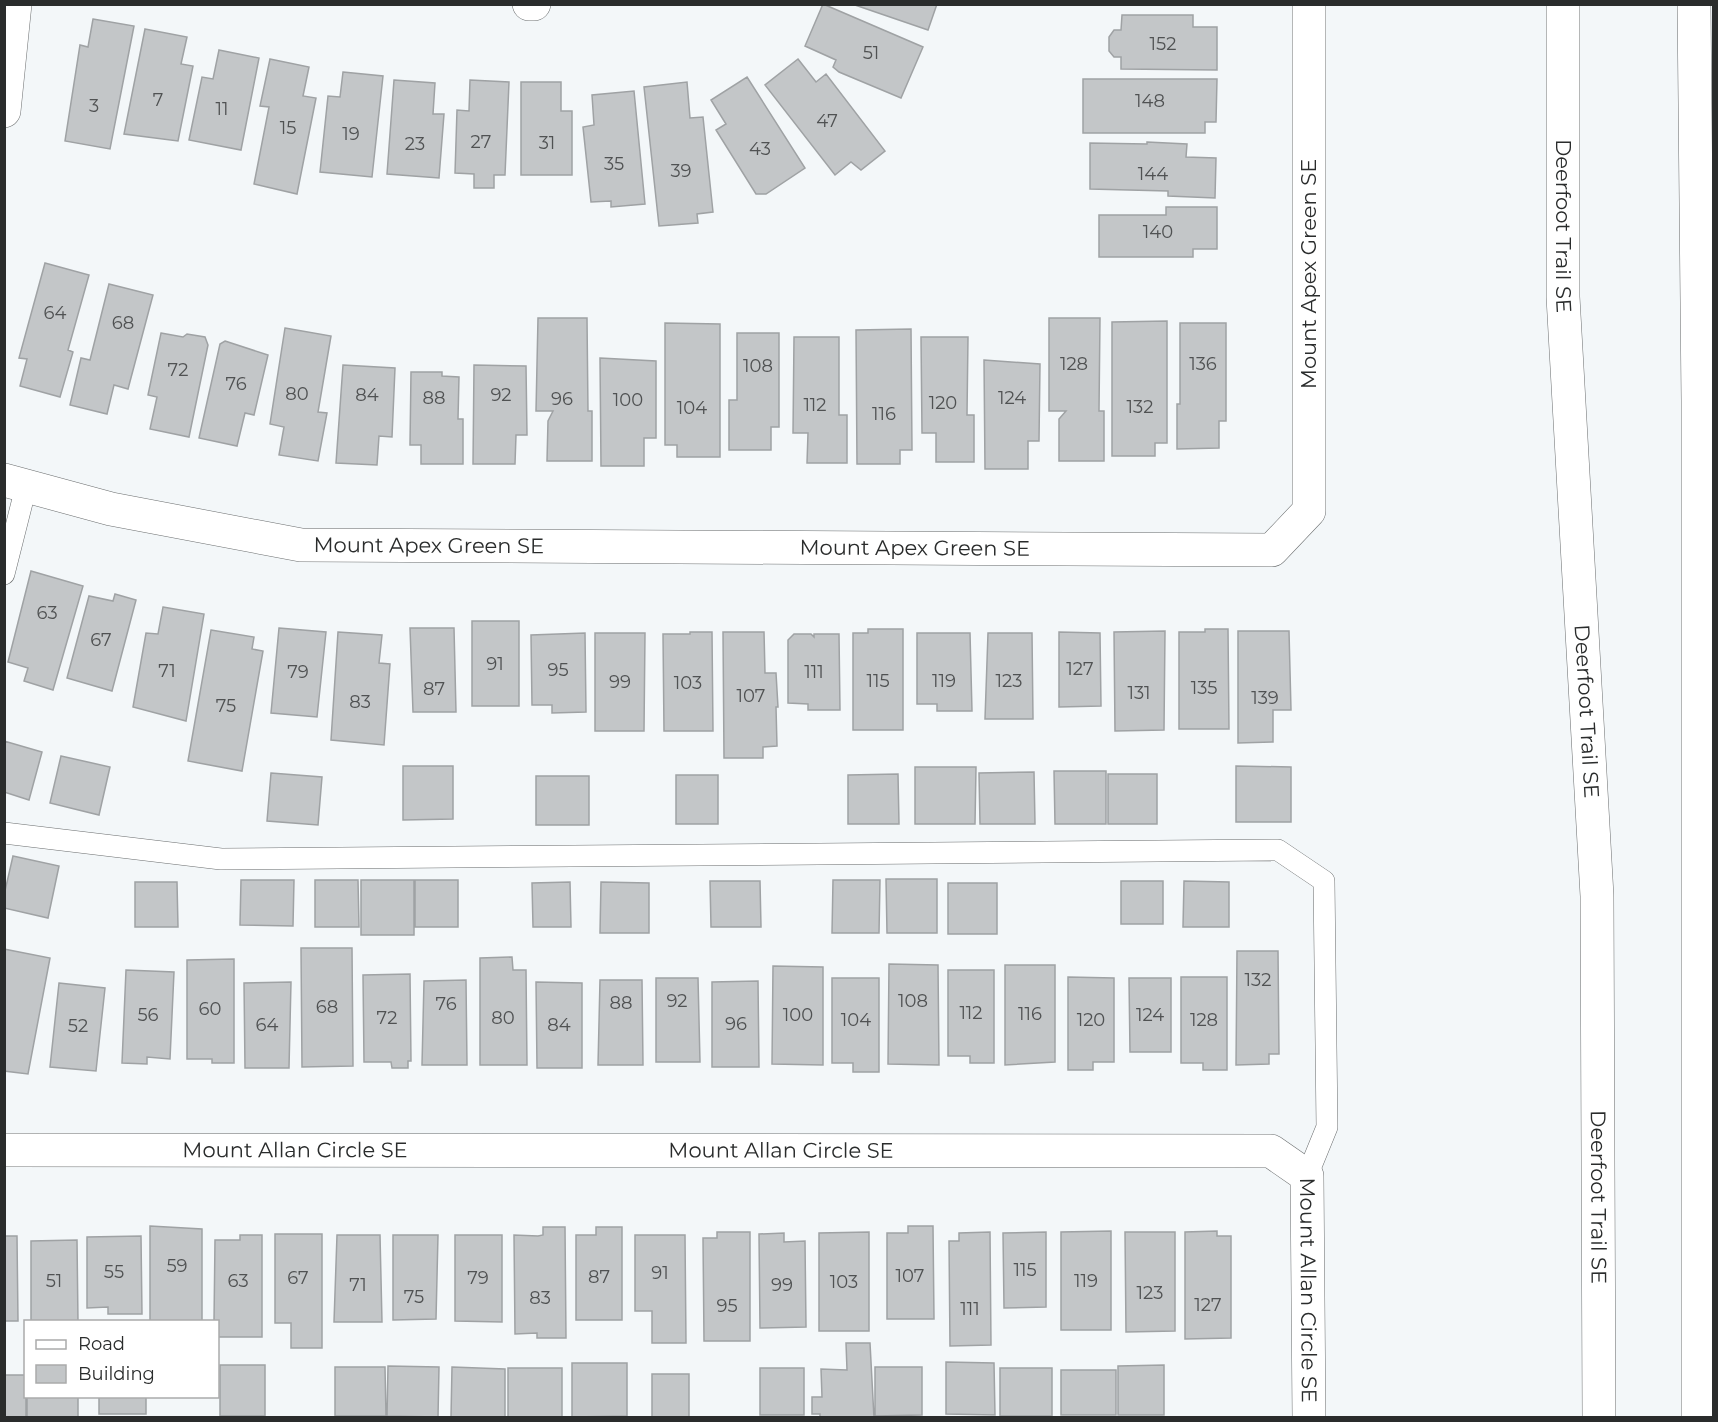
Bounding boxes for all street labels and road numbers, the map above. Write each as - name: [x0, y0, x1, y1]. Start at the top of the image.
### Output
- street label: Deerfoot Trail SE: [1551, 139, 1577, 314]
- street label: Mount Apex Green SE: [1296, 159, 1321, 389]
- street label: Mount Apex Green SE: [313, 532, 544, 558]
- street label: Mount Apex Green SE: [799, 535, 1030, 561]
- street label: Deerfoot Trail SE: [1570, 624, 1604, 799]
- street label: Deerfoot Trail SE: [1586, 1110, 1611, 1284]
- street label: Mount Allan Circle SE: [182, 1137, 408, 1162]
- street label: Mount Allan Circle SE: [668, 1138, 894, 1163]
- street label: Mount Allan Circle SE: [1295, 1177, 1322, 1403]

